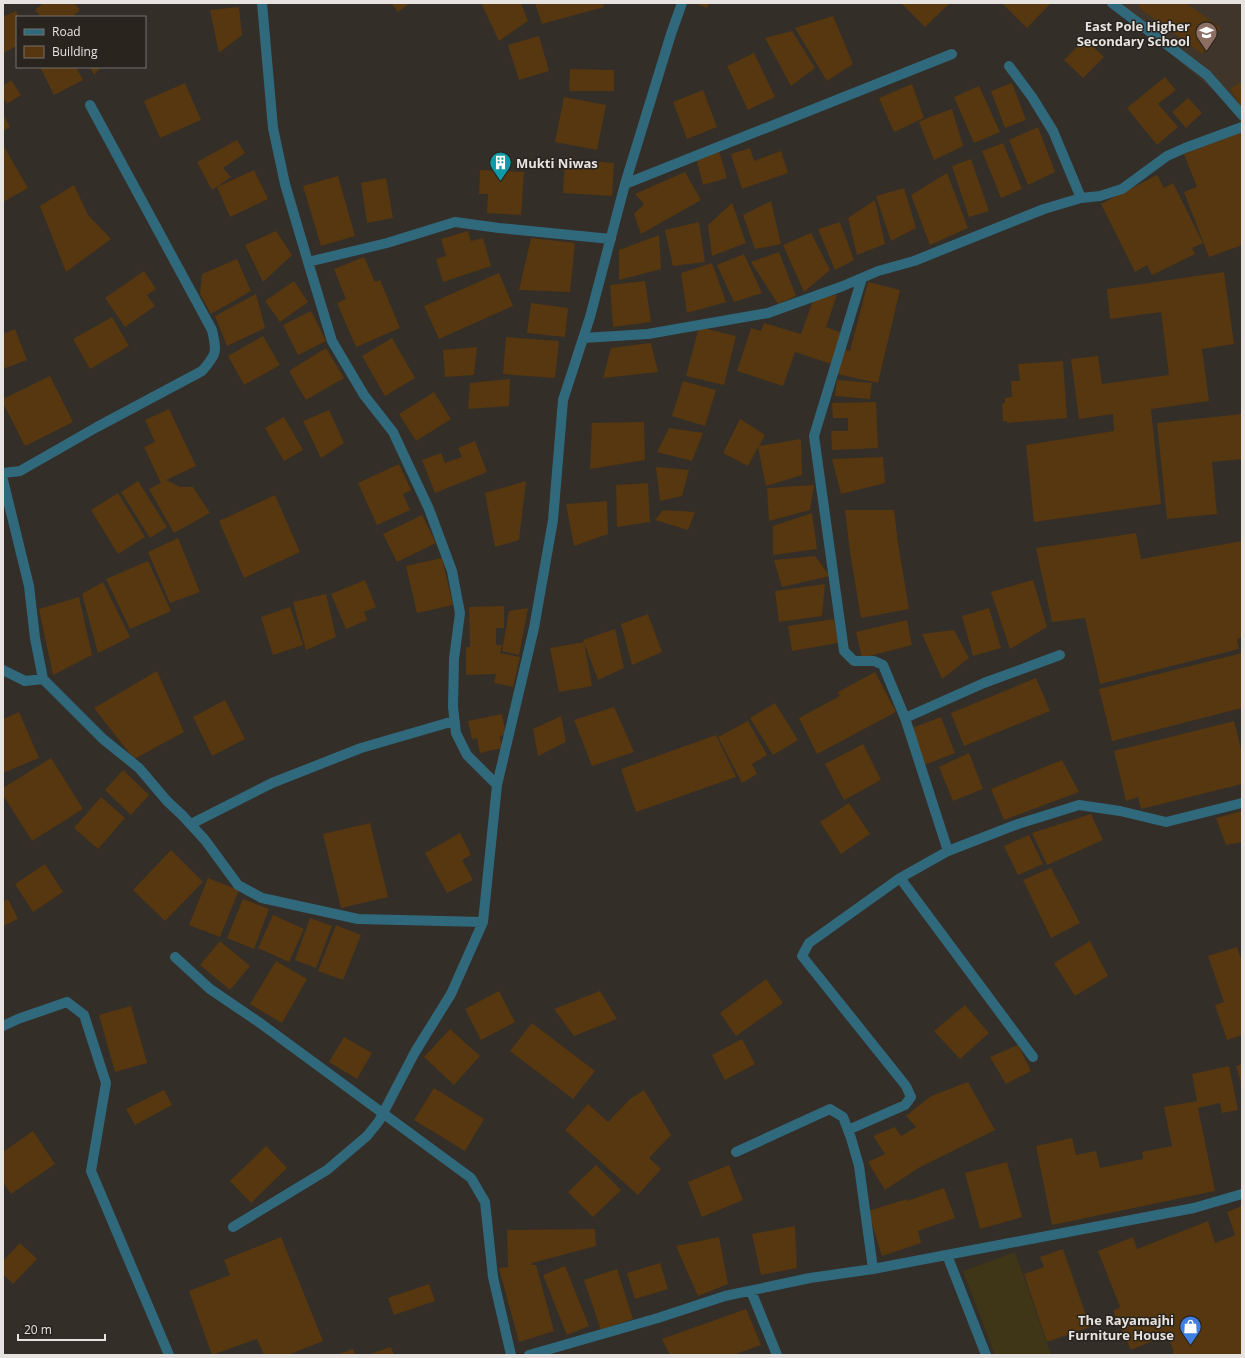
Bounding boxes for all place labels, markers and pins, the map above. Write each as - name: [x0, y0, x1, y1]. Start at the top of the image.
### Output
- place label: East Pole Higher Secondary School: [1077, 17, 1190, 50]
- school or university icon: East Pole Higher Secondary School: [1193, 20, 1219, 53]
- building icon: Mukti Niwas: [488, 150, 514, 183]
- place label: Mukti Niwas: [516, 154, 598, 172]
- place label: The Rayamajhi Furniture House: [1068, 1311, 1174, 1344]
- shop icon: The Rayamajhi Furniture House: [1177, 1314, 1203, 1347]

